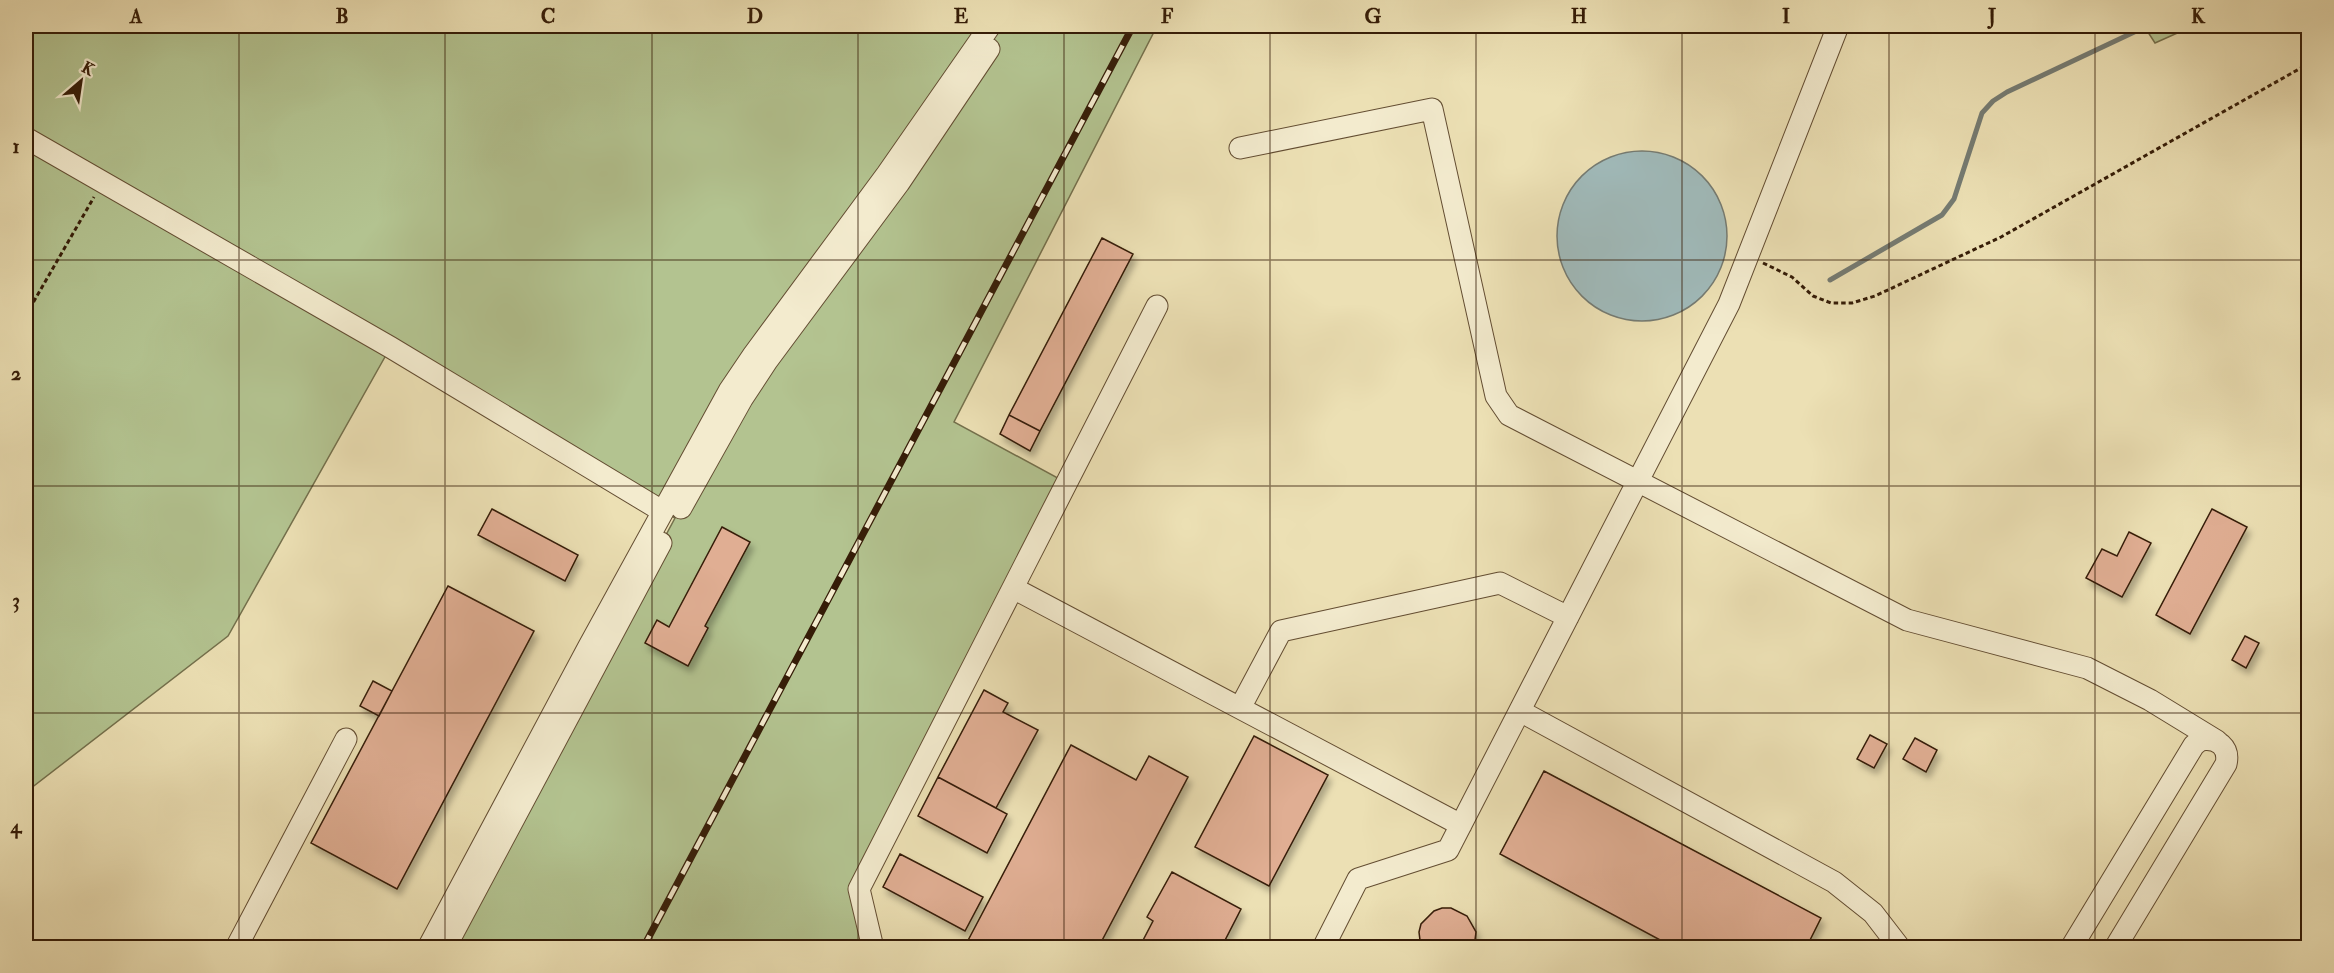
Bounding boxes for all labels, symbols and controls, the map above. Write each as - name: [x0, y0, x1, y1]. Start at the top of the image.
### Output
- text: A: [129, 4, 143, 29]
- text: B: [335, 4, 349, 29]
- text: C: [541, 4, 555, 29]
- text: D: [747, 4, 763, 29]
- text: E: [954, 4, 969, 29]
- text: F: [1161, 4, 1174, 29]
- text: G: [1365, 4, 1382, 29]
- text: H: [1571, 4, 1587, 29]
- text: I: [1782, 4, 1790, 29]
- text: J: [1987, 4, 1996, 29]
- text: K: [2191, 4, 2206, 29]
- north arrow: [51, 51, 111, 111]
- text: K: [78, 57, 98, 81]
- text: 1: [12, 134, 20, 159]
- text: 2: [11, 361, 21, 386]
- text: 3: [12, 588, 20, 613]
- text: 4: [10, 814, 23, 839]

